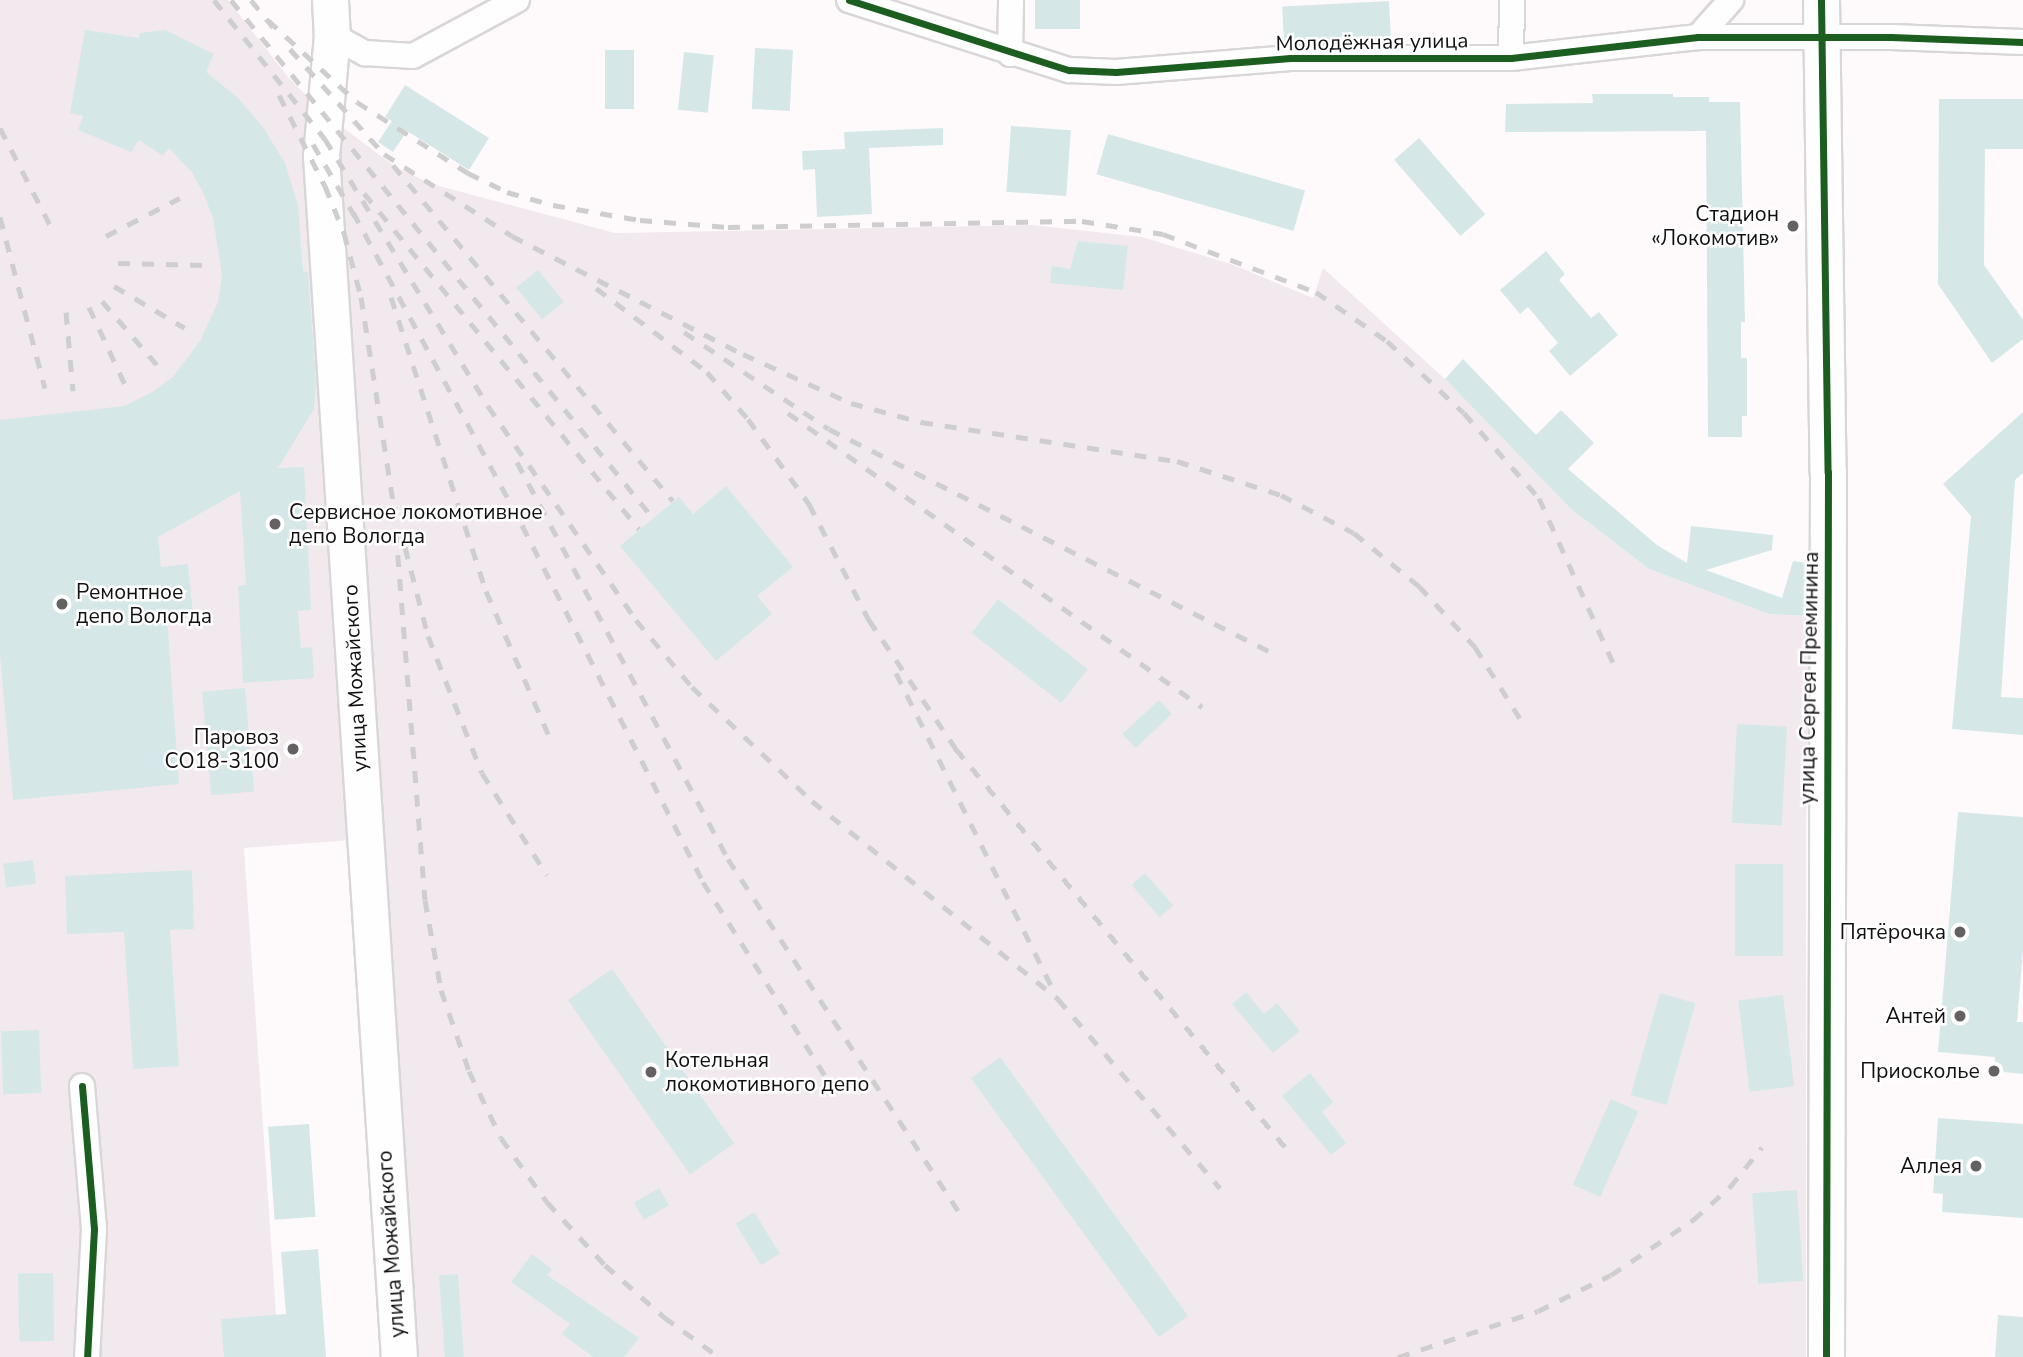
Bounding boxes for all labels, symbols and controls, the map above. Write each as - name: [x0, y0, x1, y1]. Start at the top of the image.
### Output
- street label: Молодёжная улица: [1275, 28, 1469, 56]
- place label: Стадион «Локомотив»: [1651, 201, 1779, 251]
- marker: Стадион «Локомотив»: [1785, 218, 1801, 234]
- place label: Сервисное локомотивное депо Вологда: [289, 499, 543, 549]
- marker: Сервисное локомотивное депо Вологда: [267, 516, 283, 532]
- street label: улица Сергея Преминина: [1794, 551, 1824, 805]
- place label: Ремонтное депо Вологда: [76, 579, 212, 629]
- street label: улица Можайского: [338, 584, 372, 772]
- marker: Ремонтное депо Вологда: [54, 596, 70, 612]
- place label: Паровоз СО18-3100: [164, 724, 279, 774]
- marker: Паровоз СО18-3100: [285, 741, 301, 757]
- place label: Пятёрочка: [1840, 919, 1946, 945]
- marker: Пятёрочка: [1952, 924, 1968, 940]
- place label: Антей: [1885, 1003, 1946, 1029]
- marker: Антей: [1952, 1008, 1968, 1024]
- place label: Котельная локомотивного депо: [665, 1047, 869, 1097]
- place label: Приосколье: [1860, 1058, 1980, 1084]
- marker: Приосколье: [1986, 1063, 2002, 1079]
- marker: Котельная локомотивного депо: [643, 1064, 659, 1080]
- street label: улица Можайского: [372, 1149, 410, 1339]
- place label: Аллея: [1900, 1153, 1962, 1179]
- marker: Аллея: [1968, 1158, 1984, 1174]

